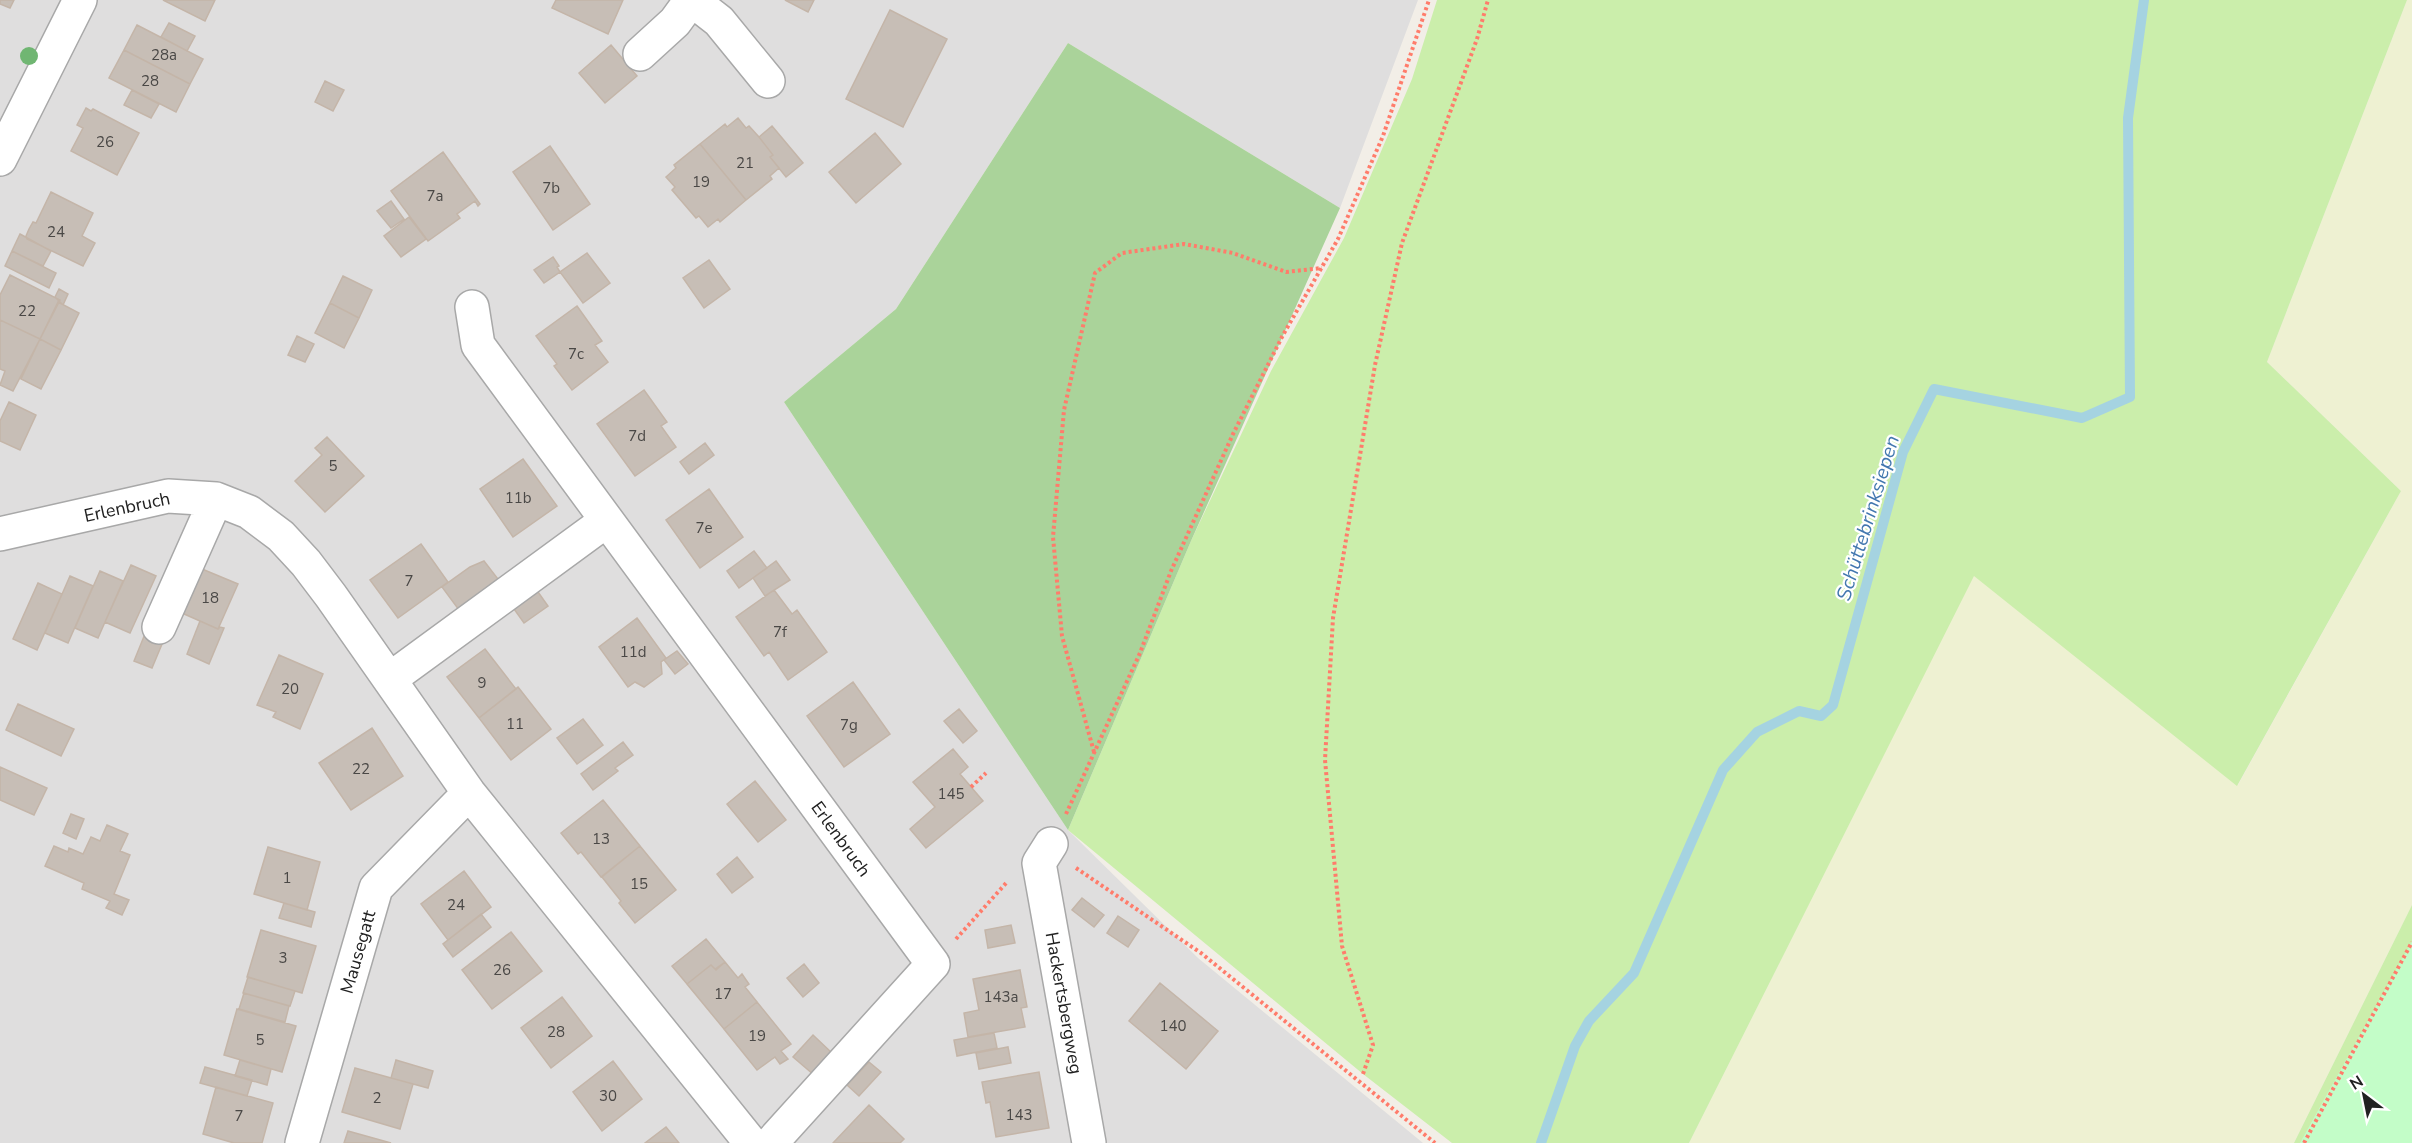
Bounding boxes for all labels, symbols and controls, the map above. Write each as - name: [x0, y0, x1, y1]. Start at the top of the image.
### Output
- house number: 28a: [151, 45, 177, 65]
- house number: 28: [141, 71, 159, 91]
- house number: 26: [96, 132, 114, 152]
- house number: 21: [736, 153, 754, 173]
- house number: 19: [692, 172, 710, 192]
- house number: 7b: [542, 178, 560, 198]
- house number: 7a: [427, 186, 443, 206]
- house number: 24: [47, 222, 65, 242]
- house number: 22: [18, 301, 36, 321]
- house number: 7c: [568, 344, 584, 364]
- house number: 7d: [628, 426, 646, 446]
- water label: Schüttebrinksiepen: [1830, 432, 1906, 604]
- house number: 5: [328, 456, 338, 476]
- street label: Erlenbruch: [82, 486, 172, 528]
- house number: 11b: [505, 488, 532, 508]
- house number: 7e: [696, 518, 713, 538]
- house number: 7: [404, 571, 414, 591]
- house number: 18: [201, 588, 219, 608]
- house number: 7f: [773, 622, 788, 642]
- house number: 11d: [620, 642, 646, 662]
- house number: 9: [477, 673, 487, 693]
- house number: 20: [281, 679, 299, 699]
- house number: 11: [506, 714, 524, 734]
- house number: 7g: [840, 715, 858, 735]
- house number: 22: [352, 759, 370, 779]
- house number: 145: [937, 784, 965, 804]
- street label: Erlenbruch: [806, 797, 876, 881]
- house number: 13: [592, 829, 610, 849]
- house number: 1: [282, 868, 292, 888]
- house number: 15: [630, 874, 648, 894]
- house number: 24: [447, 895, 465, 915]
- street label: Mausegatt: [335, 907, 382, 997]
- street label: Hackertsbergweg: [1040, 930, 1088, 1076]
- house number: 3: [278, 948, 288, 968]
- house number: 26: [493, 960, 511, 980]
- house number: 17: [714, 984, 732, 1004]
- house number: 143a: [984, 987, 1018, 1007]
- house number: 140: [1159, 1016, 1187, 1036]
- house number: 28: [547, 1022, 565, 1042]
- house number: 19: [748, 1026, 766, 1046]
- house number: 5: [255, 1030, 265, 1050]
- north arrow: [2334, 1065, 2394, 1125]
- text: N: [2346, 1071, 2367, 1096]
- house number: 30: [599, 1086, 617, 1106]
- house number: 2: [372, 1088, 382, 1108]
- house number: 143: [1005, 1105, 1033, 1125]
- house number: 7: [234, 1106, 244, 1126]

